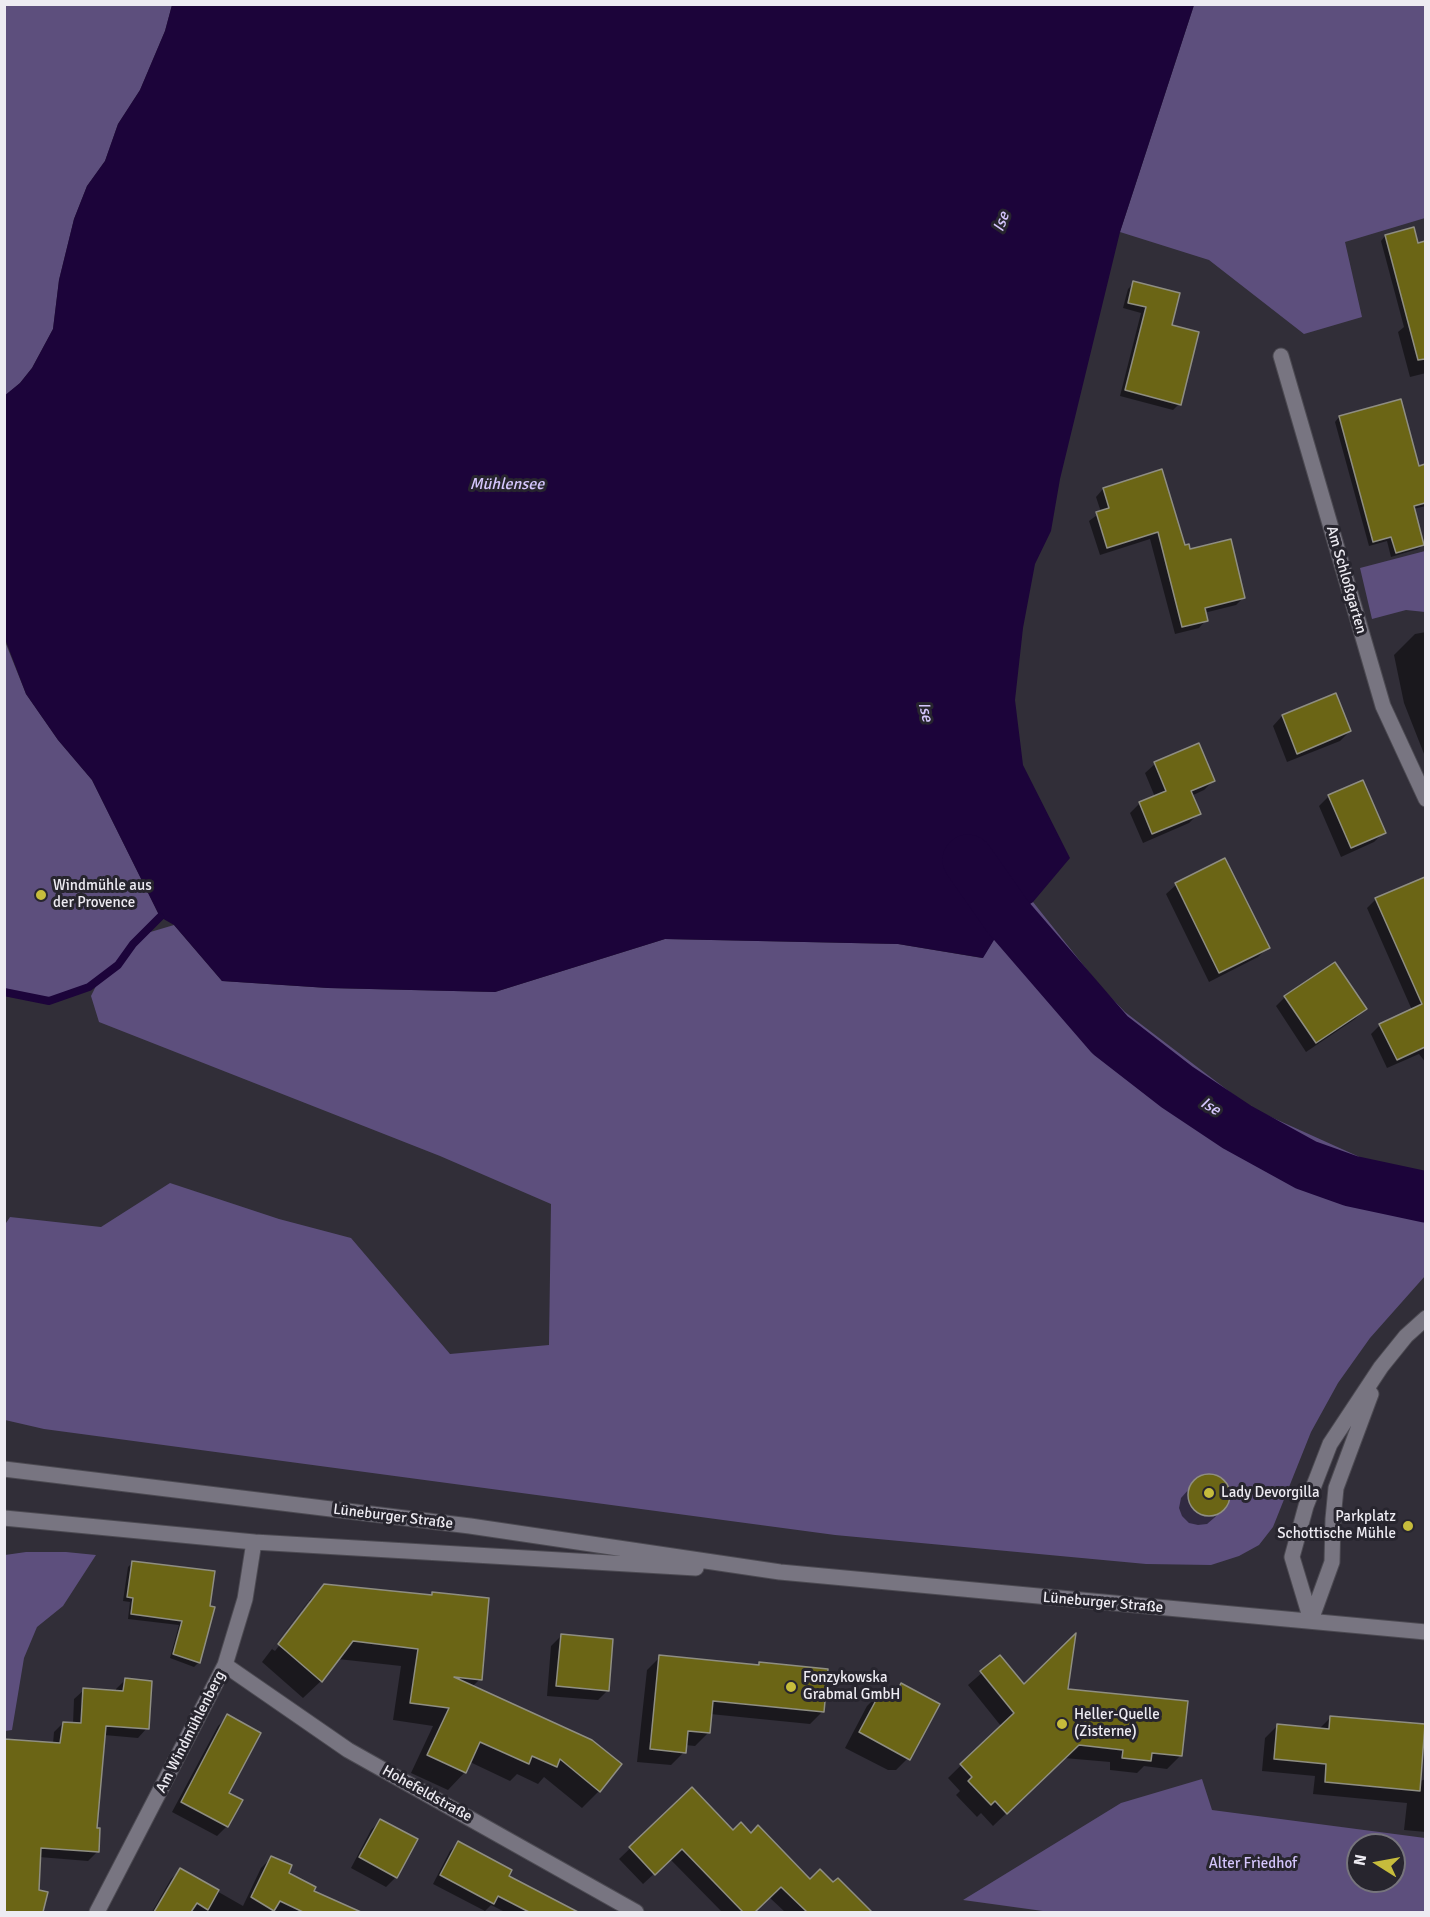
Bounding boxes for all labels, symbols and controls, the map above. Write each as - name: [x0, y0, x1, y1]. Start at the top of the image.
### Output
- water label: Ise: [990, 209, 1014, 235]
- water label: Mühlensee: [470, 475, 544, 495]
- street label: Am Schloßgarten: [1322, 524, 1370, 636]
- water label: Ise: [913, 700, 937, 724]
- place label: Windmühle aus der Provence: [53, 877, 152, 912]
- marker: Windmühle aus der Provence: [34, 888, 48, 902]
- water label: Ise: [1197, 1094, 1223, 1120]
- place label: Lady Devorgilla: [1221, 1484, 1320, 1502]
- marker: Lady Devorgilla: [1202, 1486, 1216, 1500]
- street label: Lüneburger Straße: [332, 1501, 454, 1533]
- place label: Parkplatz Schottische Mühle: [1277, 1508, 1396, 1543]
- marker: Parkplatz Schottische Mühle: [1401, 1519, 1415, 1533]
- street label: Lüneburger Straße: [1042, 1589, 1164, 1617]
- street label: Am Windmühlenberg: [152, 1668, 230, 1796]
- place label: Fonzykowska Grabmal GmbH: [803, 1669, 900, 1704]
- marker: Fonzykowska Grabmal GmbH: [784, 1680, 798, 1694]
- place label: Heller-Quelle (Zisterne): [1074, 1706, 1160, 1741]
- marker: Heller-Quelle (Zisterne): [1055, 1717, 1069, 1731]
- street label: Hohefeldstraße: [379, 1762, 475, 1826]
- north arrow: [1346, 1833, 1406, 1893]
- text: N: [1349, 1853, 1371, 1867]
- park label: Alter Friedhof: [1209, 1855, 1297, 1873]

